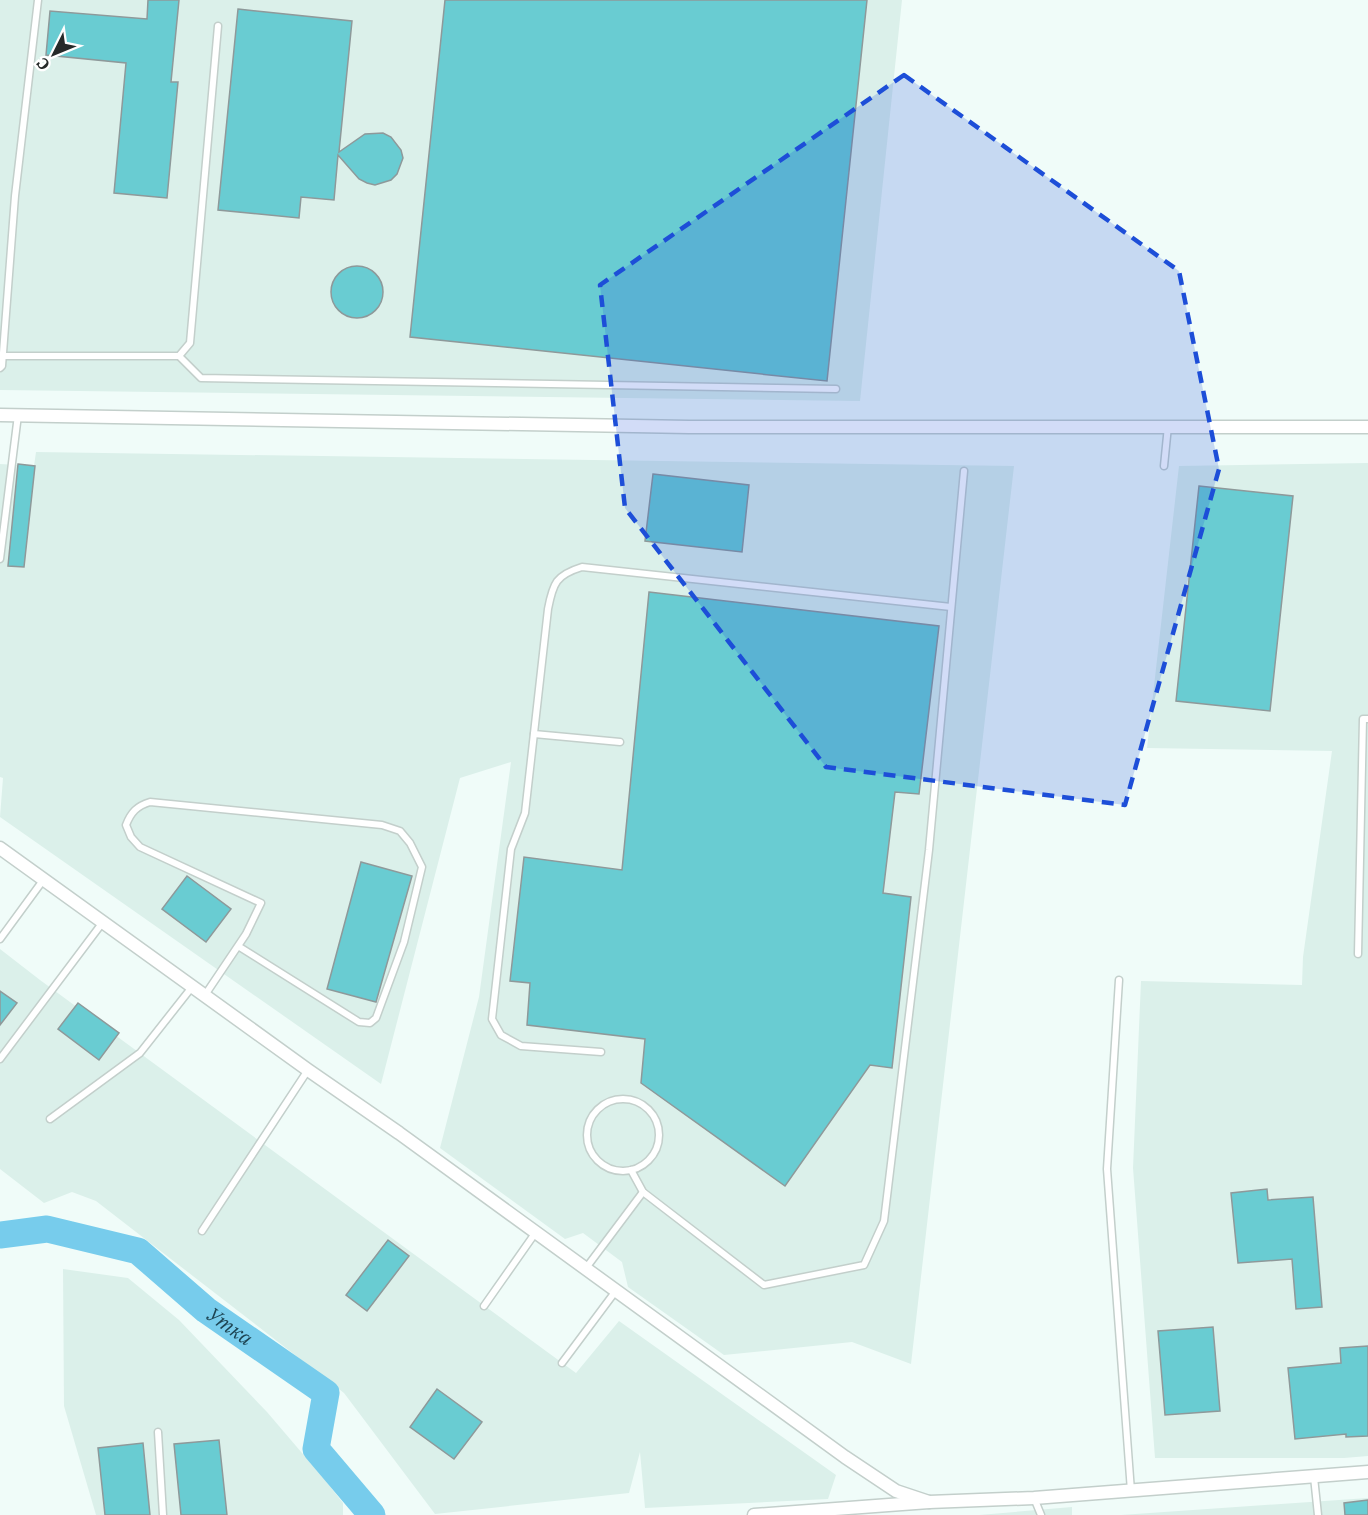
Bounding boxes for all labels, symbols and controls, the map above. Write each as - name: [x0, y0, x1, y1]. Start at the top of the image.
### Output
- north arrow: [24, 24, 84, 84]
- text: С: [32, 54, 54, 75]
- water label: Утка: [202, 1301, 259, 1352]

